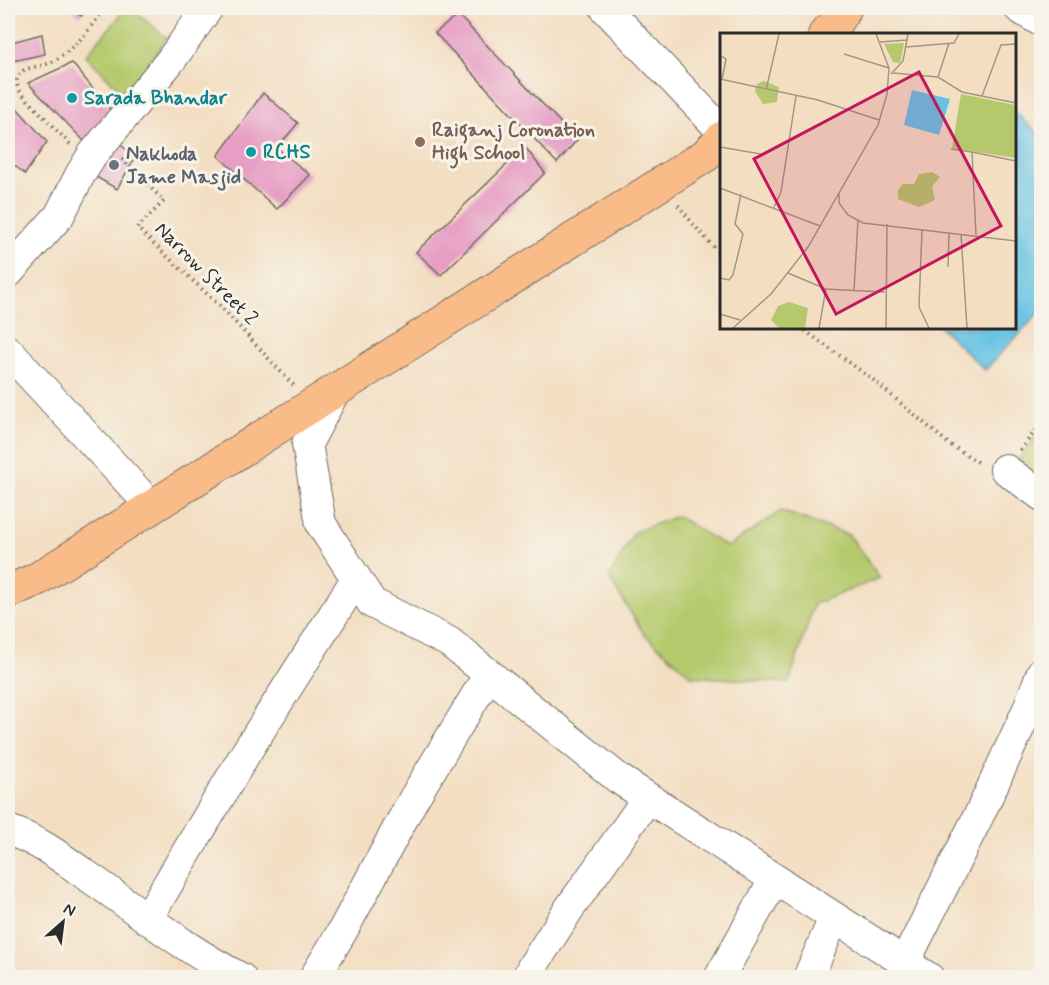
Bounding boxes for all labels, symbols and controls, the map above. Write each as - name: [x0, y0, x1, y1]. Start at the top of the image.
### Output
- inset map: [720, 33, 1016, 328]
- place label: Sarada Bhandar: [84, 85, 228, 112]
- marker: Sarada Bhandar: [65, 91, 79, 105]
- place label: Raiganj Coronation High School: [432, 117, 595, 169]
- marker: Raiganj Coronation High School: [413, 135, 427, 149]
- place label: RCHS: [263, 139, 310, 166]
- place label: Nakhoda Jame Masjid: [126, 141, 241, 191]
- marker: RCHS: [244, 145, 258, 159]
- marker: Nakhoda Jame Masjid: [107, 158, 121, 172]
- street label: Narrow Street 2: [148, 216, 264, 332]
- north arrow: [33, 892, 93, 952]
- text: N: [60, 898, 79, 922]

